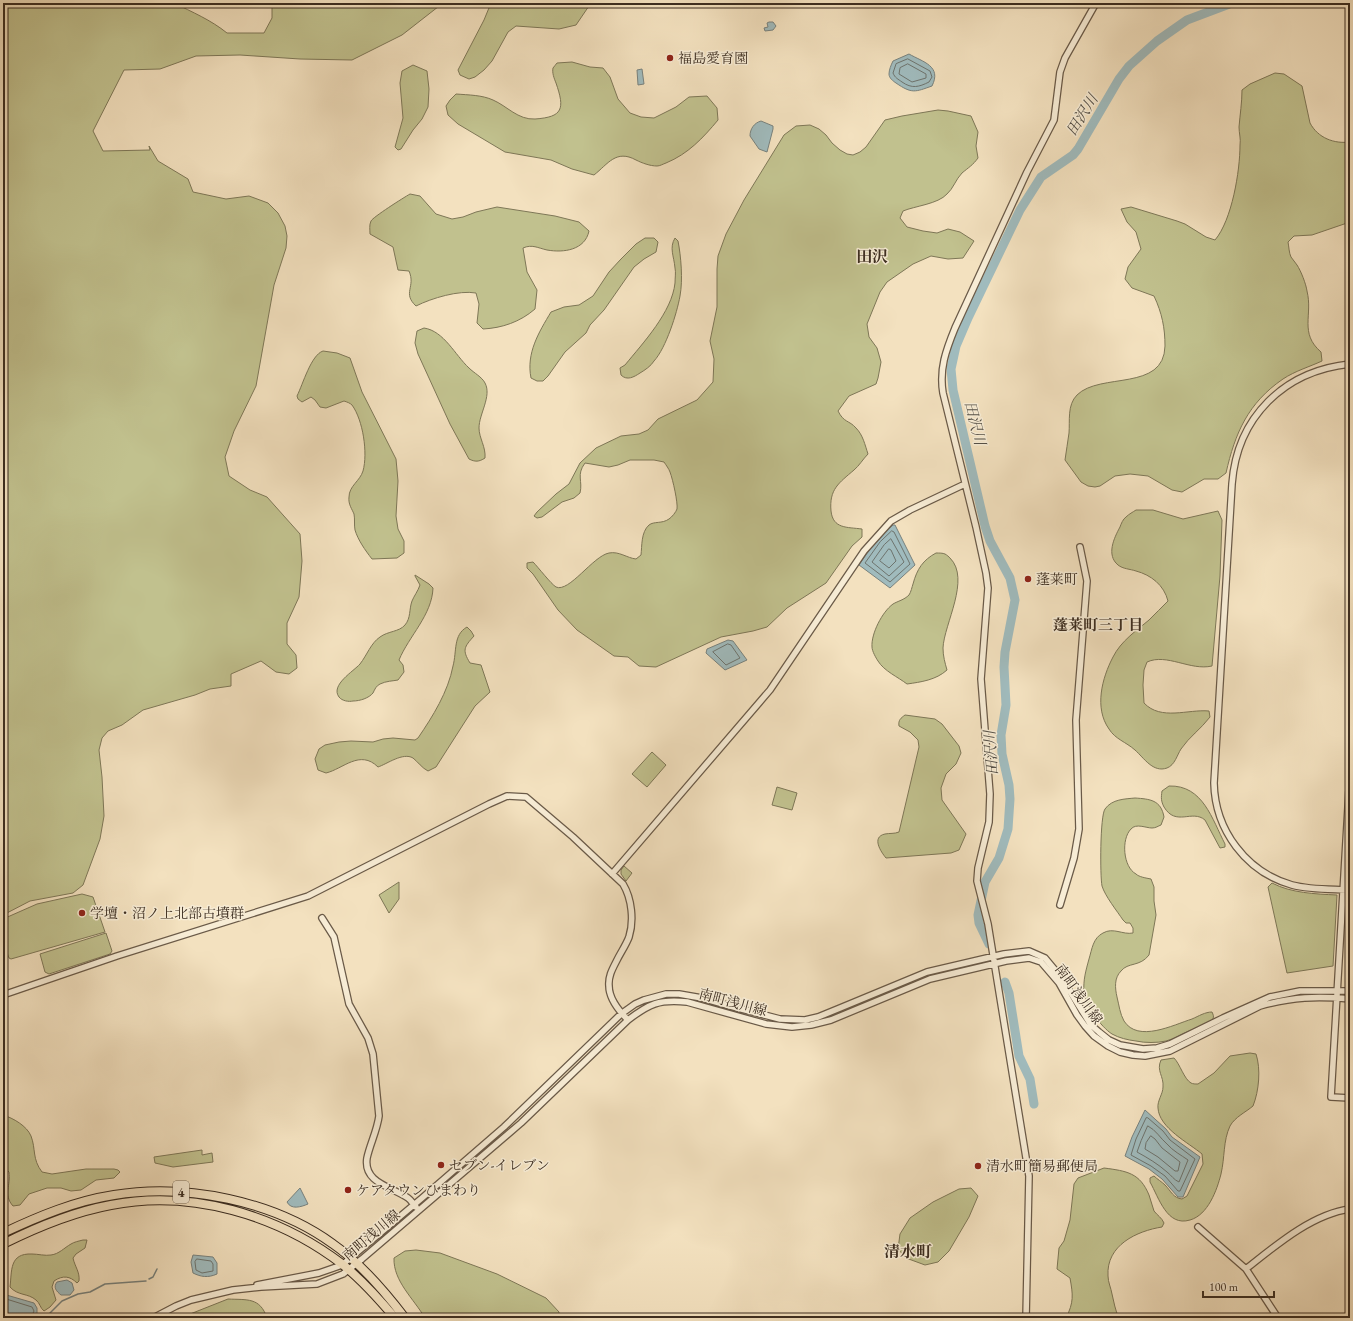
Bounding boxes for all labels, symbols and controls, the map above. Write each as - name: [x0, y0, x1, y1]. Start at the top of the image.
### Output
- place label: 福島愛育園: [678, 49, 748, 67]
- marker: 福島愛育園: [665, 53, 675, 63]
- water label: 田沢川: [1062, 89, 1103, 139]
- district label: 田沢: [856, 246, 888, 267]
- water label: 田沢川: [961, 399, 991, 449]
- place label: 蓬莱町: [1036, 570, 1078, 588]
- marker: 蓬莱町: [1023, 574, 1033, 584]
- district label: 蓬莱町三丁目: [1053, 615, 1143, 634]
- water label: 田沢川: [979, 728, 1002, 776]
- place label: 学壇・沼ノ上北部古墳群: [90, 904, 244, 922]
- marker: 学壇・沼ノ上北部古墳群: [77, 908, 87, 918]
- street label: 南町浅川線: [1051, 960, 1107, 1028]
- street label: 南町浅川線: [697, 984, 769, 1020]
- place label: セブン-イレブン: [449, 1156, 550, 1174]
- place label: 清水町簡易郵便局: [986, 1157, 1098, 1175]
- marker: セブン-イレブン: [436, 1160, 446, 1170]
- marker: 清水町簡易郵便局: [973, 1161, 983, 1171]
- road number: 4: [173, 1181, 189, 1203]
- place label: ケアタウンひまわり: [356, 1181, 481, 1199]
- marker: ケアタウンひまわり: [343, 1185, 353, 1195]
- street label: 南町浅川線: [338, 1206, 404, 1264]
- district label: 清水町: [884, 1241, 932, 1262]
- scale bar: [1203, 1273, 1274, 1299]
- text: 100 m: [1209, 1279, 1239, 1295]

